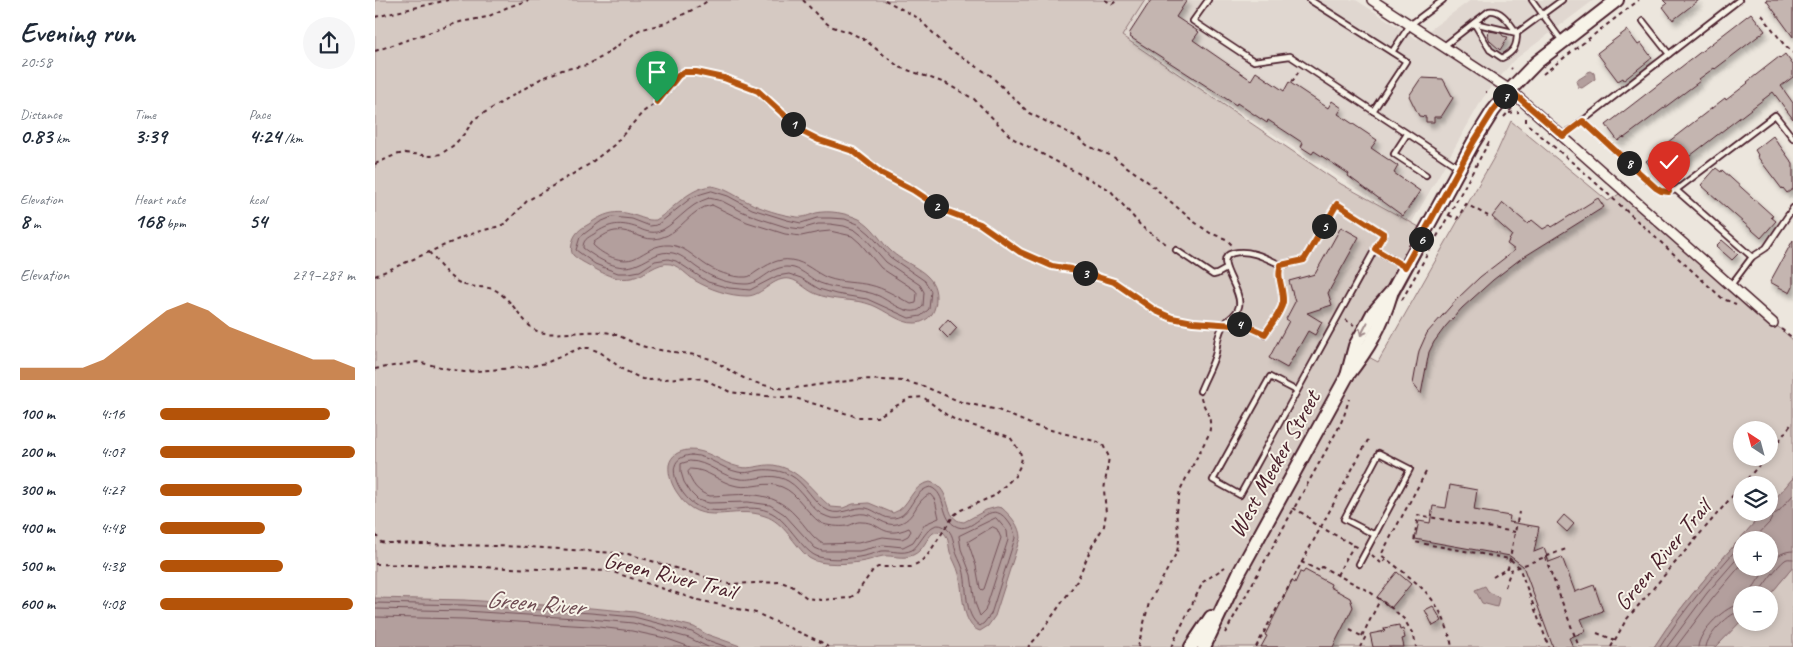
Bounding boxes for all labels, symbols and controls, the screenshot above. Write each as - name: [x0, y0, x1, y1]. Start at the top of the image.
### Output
- text: Evening run: [20, 15, 135, 50]
- button: share: [303, 17, 355, 69]
- pin: [636, 51, 678, 102]
- text: 20:58: [20, 52, 52, 72]
- icon: arrive: [643, 58, 671, 86]
- pin: 7: [1493, 84, 1517, 108]
- text: 7: [1502, 88, 1509, 105]
- text: Distance: [20, 106, 62, 123]
- text: Time: [134, 106, 156, 123]
- text: Pace: [249, 106, 270, 123]
- pin: 1: [781, 112, 805, 136]
- text: 1: [790, 116, 797, 133]
- text: 0.83: [20, 123, 53, 149]
- text: 3:39: [134, 123, 167, 149]
- text: 4:24: [249, 123, 281, 149]
- text: km: [53, 130, 70, 147]
- text: /km: [281, 130, 303, 147]
- pin: [1648, 141, 1690, 192]
- icon: check: [1655, 148, 1683, 176]
- pin: 8: [1617, 150, 1641, 176]
- text: 8: [1626, 155, 1633, 172]
- text: Elevation: [20, 191, 63, 208]
- text: Heart rate: [134, 191, 185, 208]
- text: kcal: [249, 191, 267, 208]
- pin: 2: [923, 194, 949, 218]
- text: 2: [933, 198, 940, 215]
- text: 8: [20, 208, 29, 234]
- text: 168: [134, 208, 163, 234]
- text: 54: [249, 208, 267, 234]
- pin: 5: [1311, 214, 1337, 238]
- text: m: [29, 215, 41, 232]
- text: bpm: [163, 215, 186, 232]
- text: 5: [1321, 218, 1328, 235]
- pin: 6: [1409, 226, 1433, 252]
- text: 6: [1418, 231, 1425, 248]
- pin: 3: [1073, 260, 1097, 286]
- text: Elevation: [20, 265, 69, 285]
- text: 279–287 m: [292, 265, 355, 285]
- text: 3: [1082, 265, 1089, 282]
- pin: 4: [1227, 312, 1251, 336]
- text: 4: [1236, 316, 1243, 333]
- one-way arrow: [1359, 322, 1369, 336]
- street label: West Meeker Street: [1221, 384, 1328, 543]
- text: 100 m: [20, 404, 55, 424]
- text: 4:16: [100, 404, 125, 424]
- north arrow: [1733, 421, 1777, 466]
- map controls: [1733, 421, 1778, 631]
- text: 200 m: [20, 442, 55, 462]
- text: 4:07: [100, 442, 125, 462]
- button: layers: [1733, 476, 1778, 521]
- text: 300 m: [20, 480, 55, 500]
- text: 4:27: [100, 480, 125, 500]
- street label: Green River Trail: [1607, 491, 1720, 616]
- text: 400 m: [20, 518, 55, 538]
- text: 4:48: [100, 518, 125, 538]
- button: +: [1733, 531, 1778, 576]
- street label: Green River Trail: [601, 544, 743, 607]
- text: 500 m: [20, 556, 54, 576]
- text: 4:38: [100, 556, 125, 576]
- water label: Green River: [485, 583, 590, 624]
- button: −: [1733, 586, 1778, 631]
- text: 600 m: [20, 594, 55, 614]
- text: 4:08: [100, 594, 125, 614]

